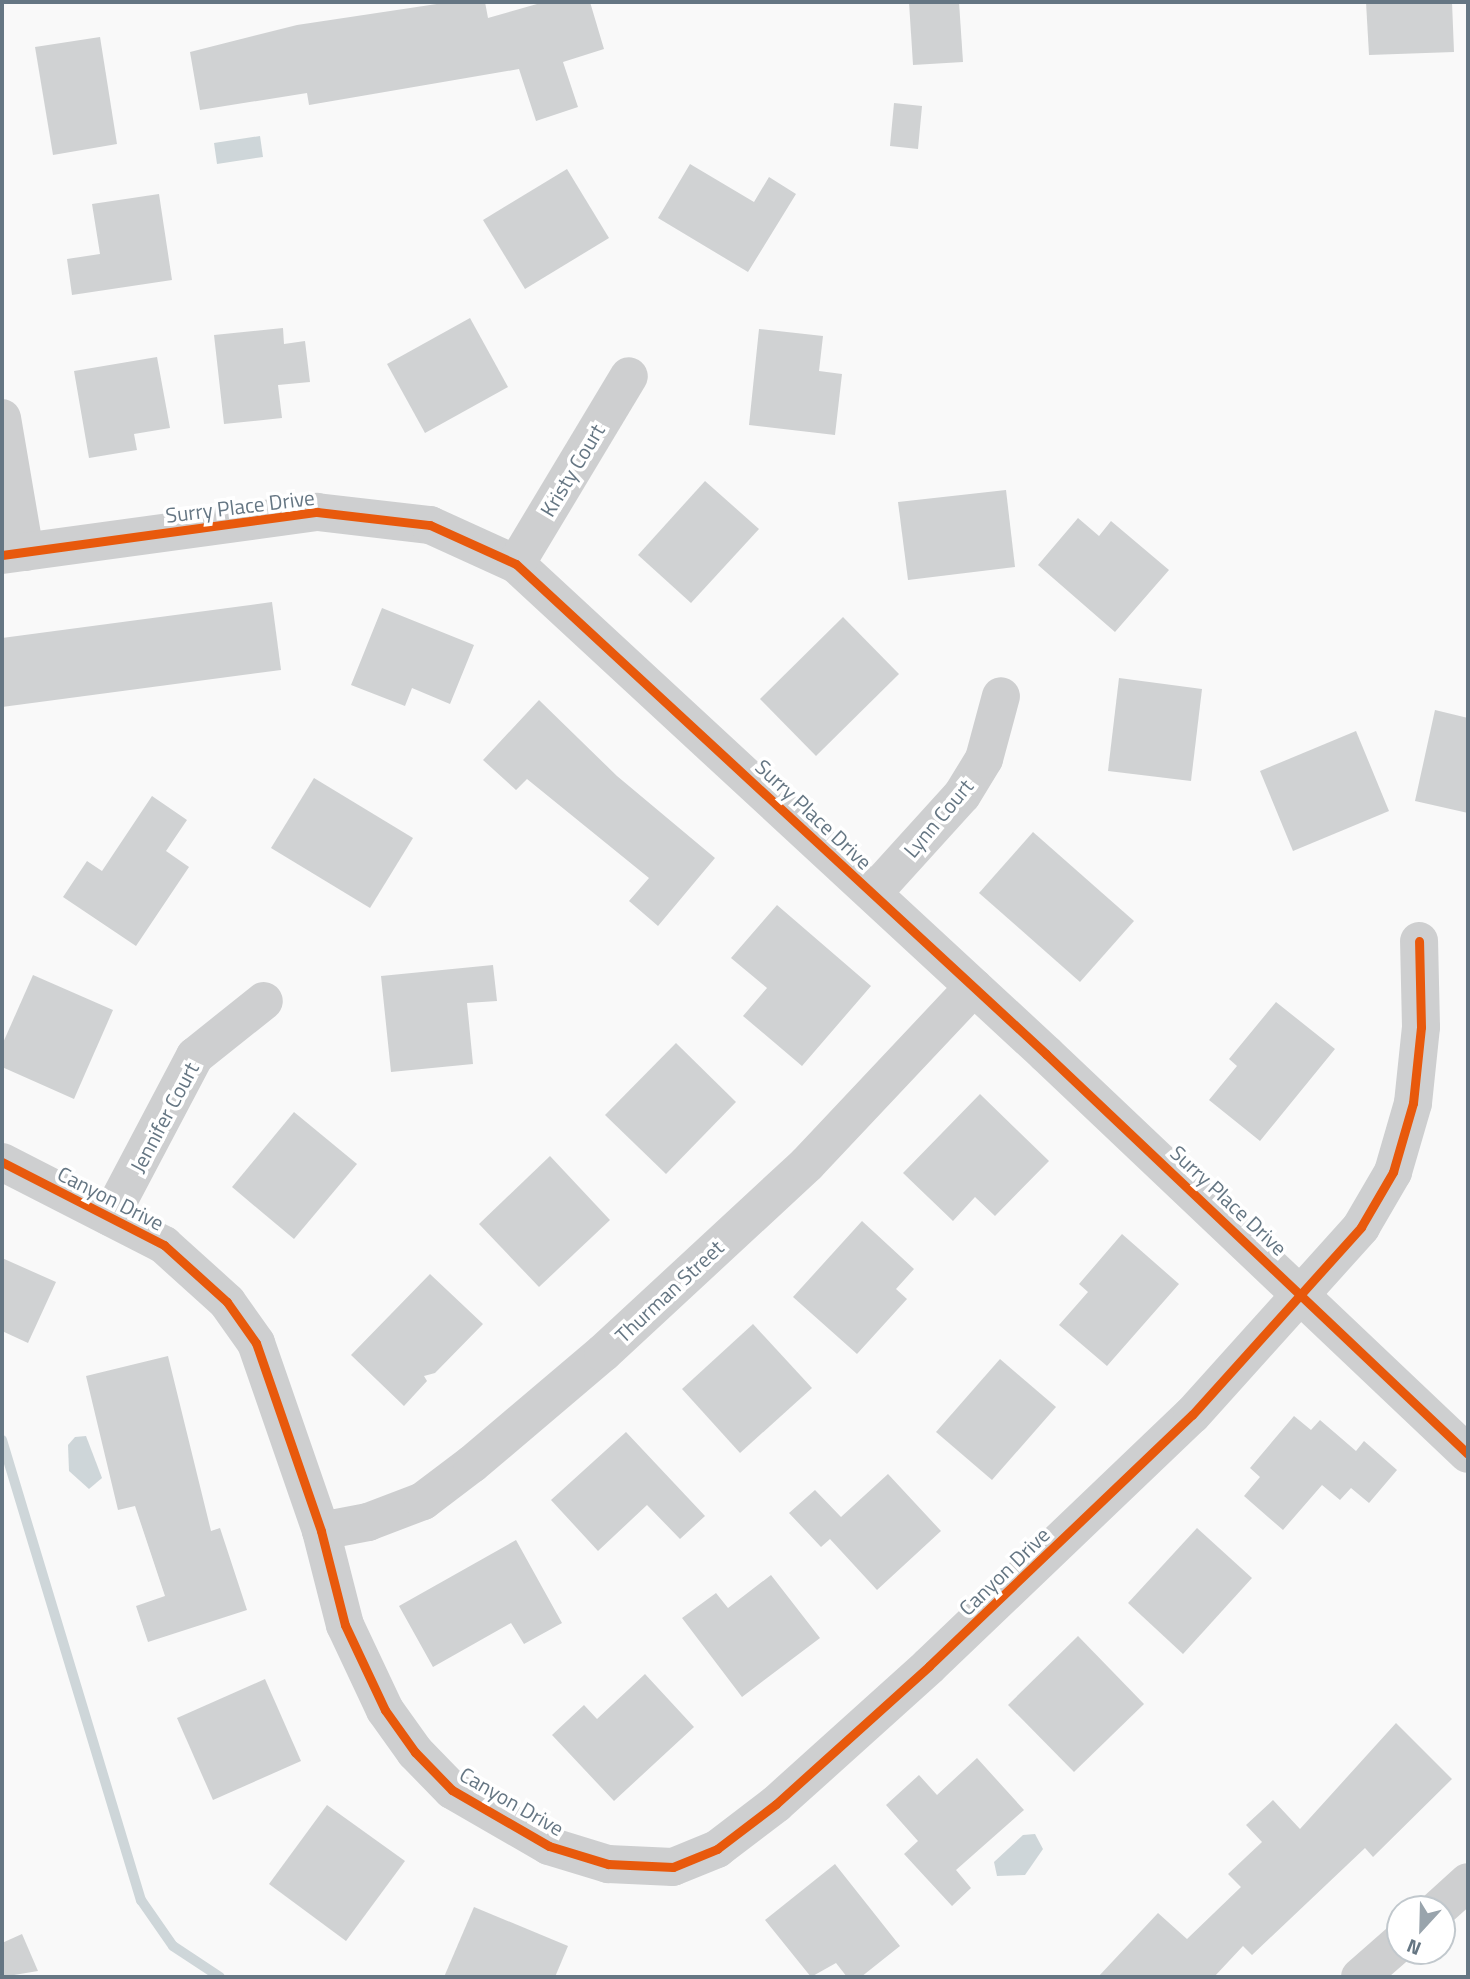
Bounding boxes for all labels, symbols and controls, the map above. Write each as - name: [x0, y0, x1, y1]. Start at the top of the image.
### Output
- street label: Kristy Court: [534, 419, 610, 521]
- street label: Surry Place Drive: [164, 484, 316, 528]
- street label: Surry Place Drive: [751, 754, 877, 874]
- street label: Lynn Court: [898, 774, 978, 862]
- street label: Jennifer Court: [124, 1058, 204, 1176]
- street label: Surry Place Drive: [1166, 1140, 1292, 1260]
- street label: Canyon Drive: [54, 1160, 168, 1236]
- street label: Thurman Street: [610, 1234, 728, 1348]
- street label: Canyon Drive: [954, 1522, 1054, 1620]
- street label: Canyon Drive: [455, 1761, 569, 1841]
- north arrow: [1386, 1895, 1456, 1965]
- text: N: [1402, 1932, 1425, 1964]

